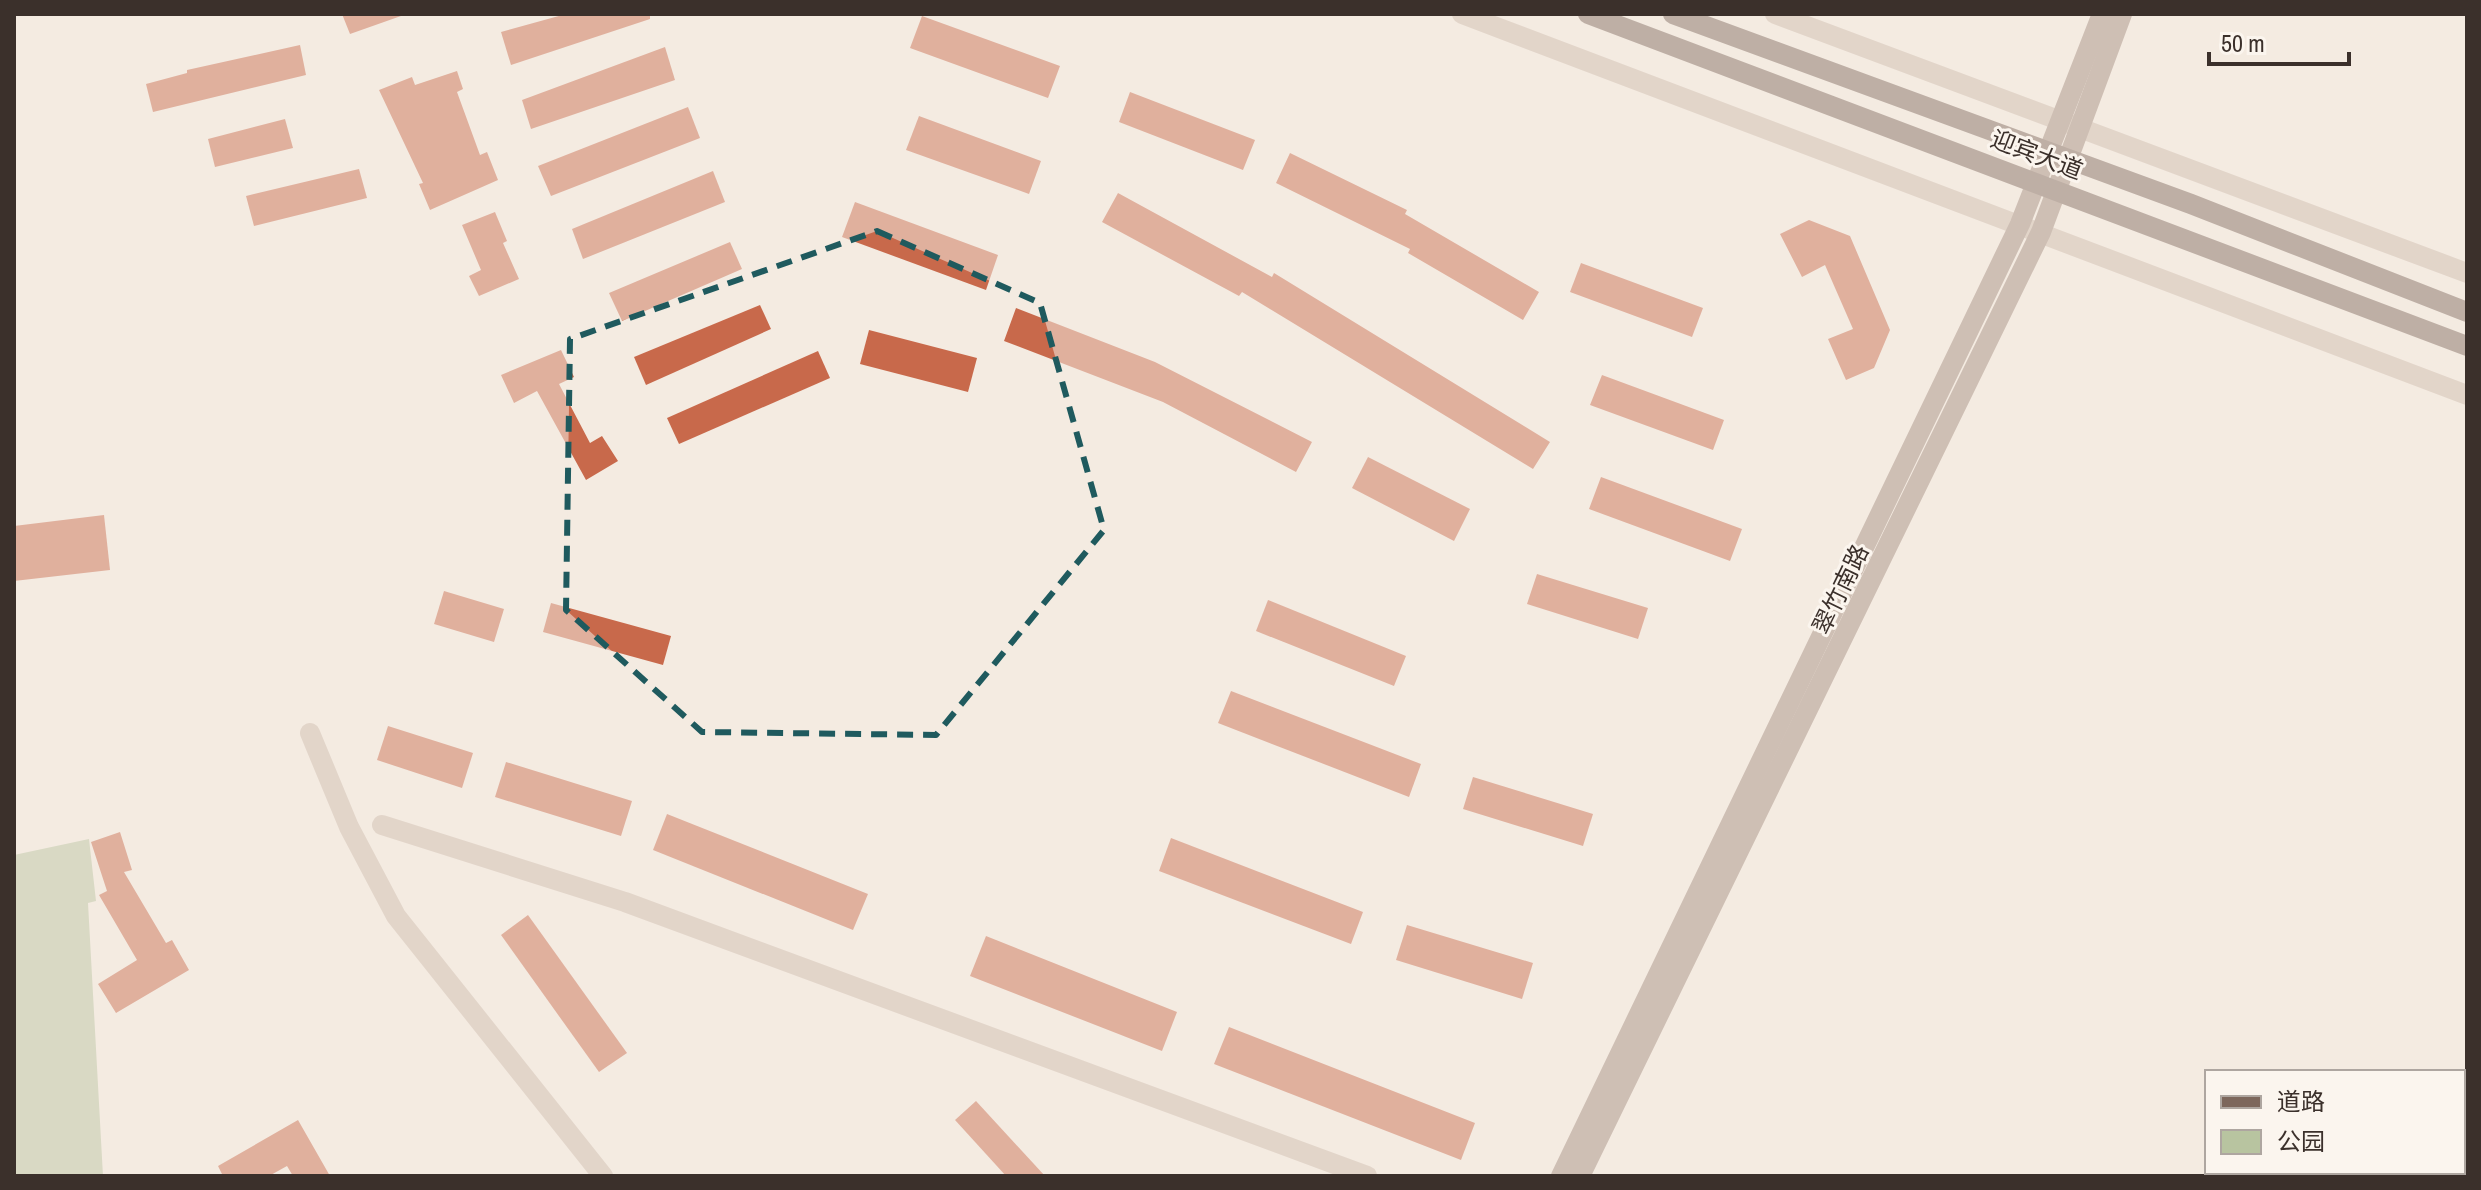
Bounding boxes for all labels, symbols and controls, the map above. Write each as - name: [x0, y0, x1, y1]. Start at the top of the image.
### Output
- scale bar: [2209, 16, 2349, 66]
- text: 50 m: [2221, 27, 2265, 59]
- street label: 迎宾大道: [1986, 122, 2088, 186]
- street label: 翠竹南路: [1805, 539, 1875, 639]
- legend: [2205, 1070, 2465, 1174]
- text: 道路: [2277, 1085, 2325, 1117]
- text: 公园: [2277, 1125, 2325, 1157]

